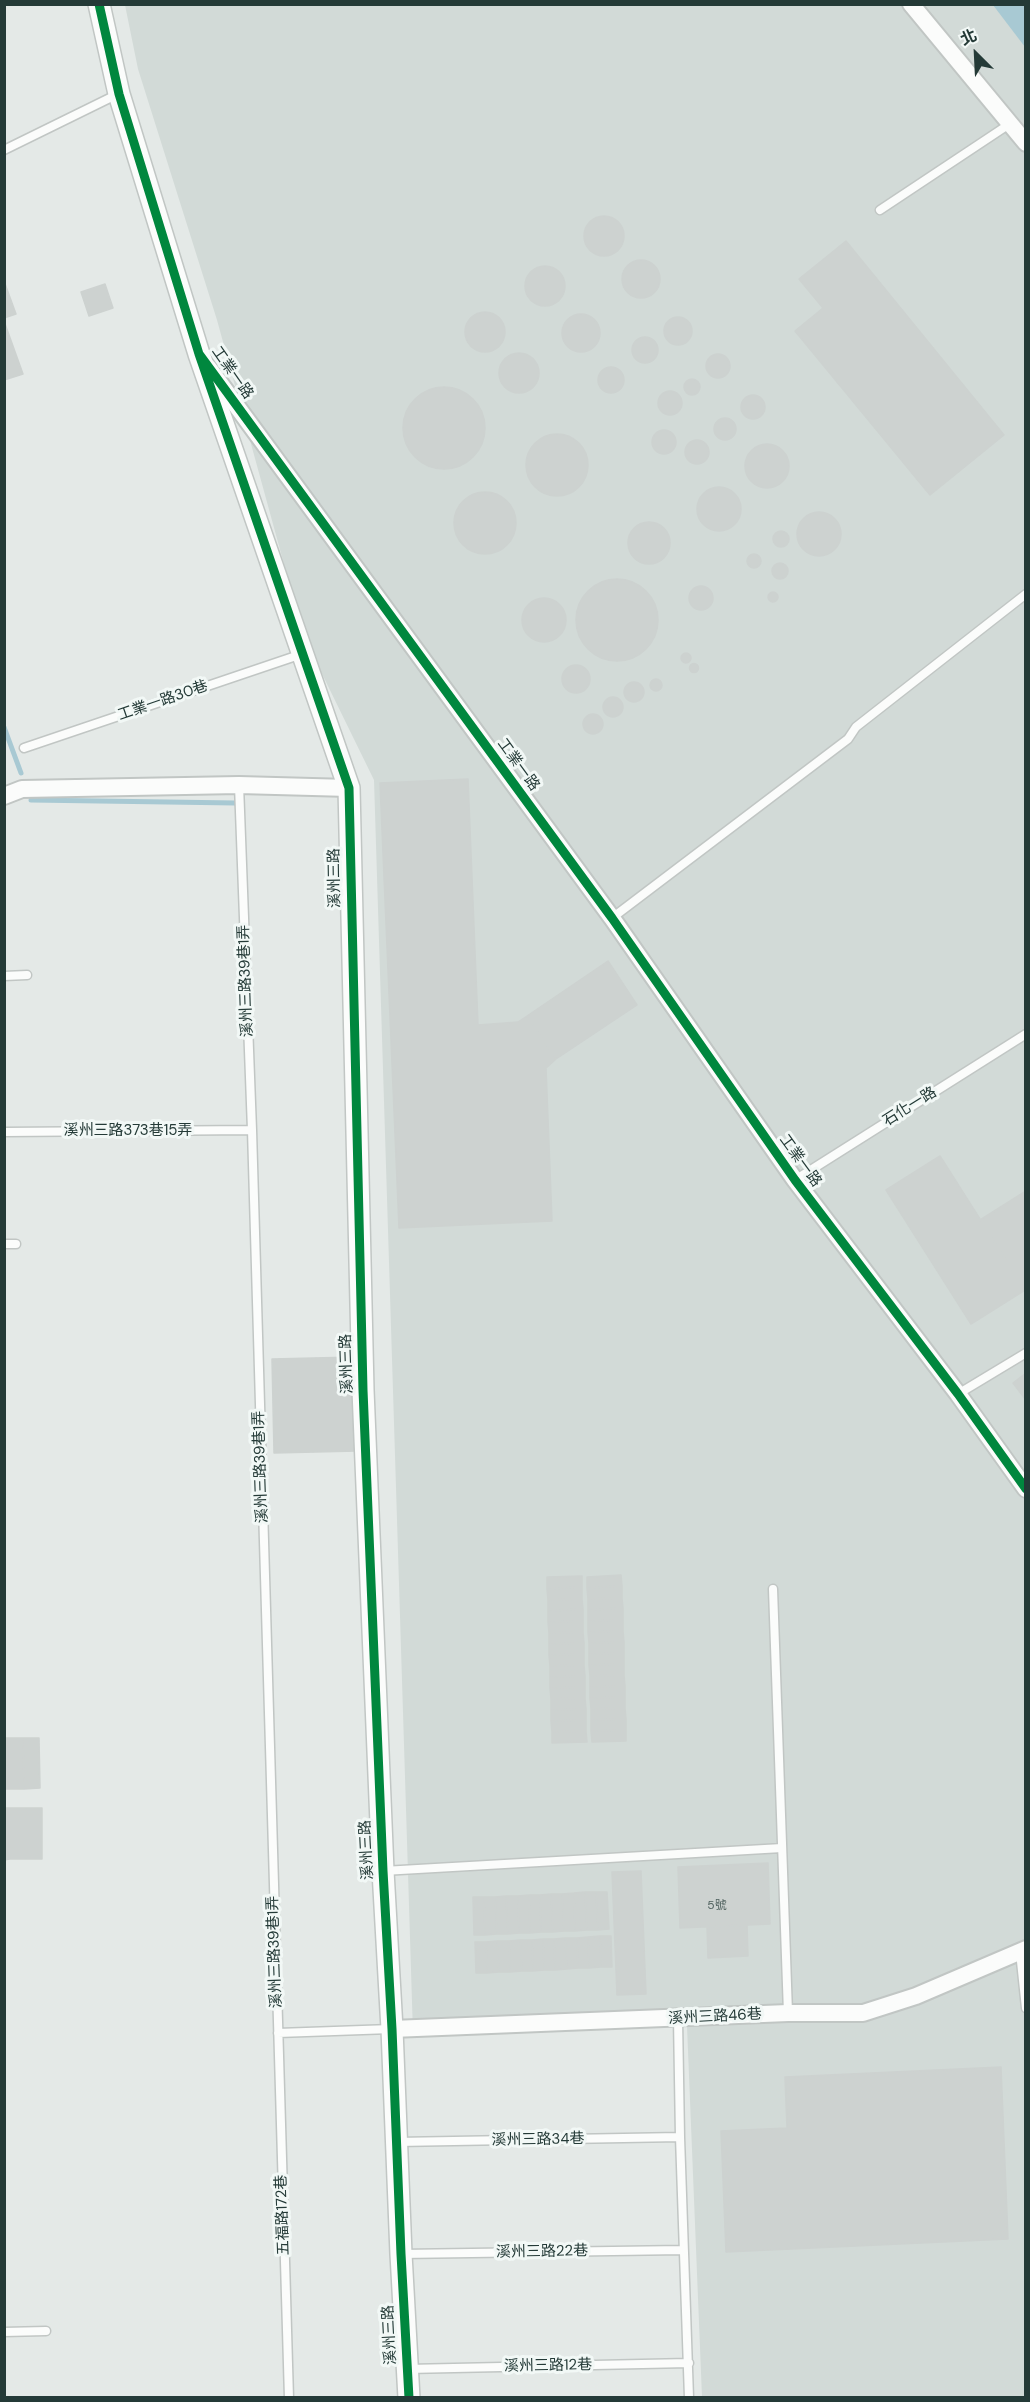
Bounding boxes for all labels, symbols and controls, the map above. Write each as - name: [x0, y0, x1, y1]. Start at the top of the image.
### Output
- north arrow: [946, 24, 1006, 84]
- text: 北: [957, 24, 980, 50]
- street label: 工業一路: [207, 343, 257, 403]
- street label: 工業一路30巷: [116, 677, 210, 725]
- street label: 工業一路: [493, 735, 543, 795]
- street label: 溪州三路: [325, 848, 345, 908]
- street label: 溪州三路39巷1弄: [235, 924, 257, 1038]
- street label: 石化一路: [880, 1083, 940, 1131]
- street label: 溪州三路373巷15弄: [64, 1122, 192, 1140]
- street label: 工業一路: [775, 1131, 825, 1191]
- street label: 溪州三路: [337, 1334, 357, 1394]
- street label: 溪州三路39巷1弄: [250, 1410, 272, 1524]
- street label: 溪州三路: [356, 1820, 378, 1880]
- street label: 溪州三路39巷1弄: [264, 1895, 286, 2009]
- house number: 5號: [707, 1899, 727, 1913]
- street label: 溪州三路46巷: [668, 2006, 762, 2028]
- street label: 溪州三路34巷: [491, 2130, 585, 2150]
- street label: 五福路172巷: [273, 2174, 293, 2256]
- street label: 溪州三路22巷: [496, 2242, 588, 2262]
- street label: 溪州三路: [379, 2305, 401, 2365]
- street label: 溪州三路12巷: [504, 2356, 592, 2376]

